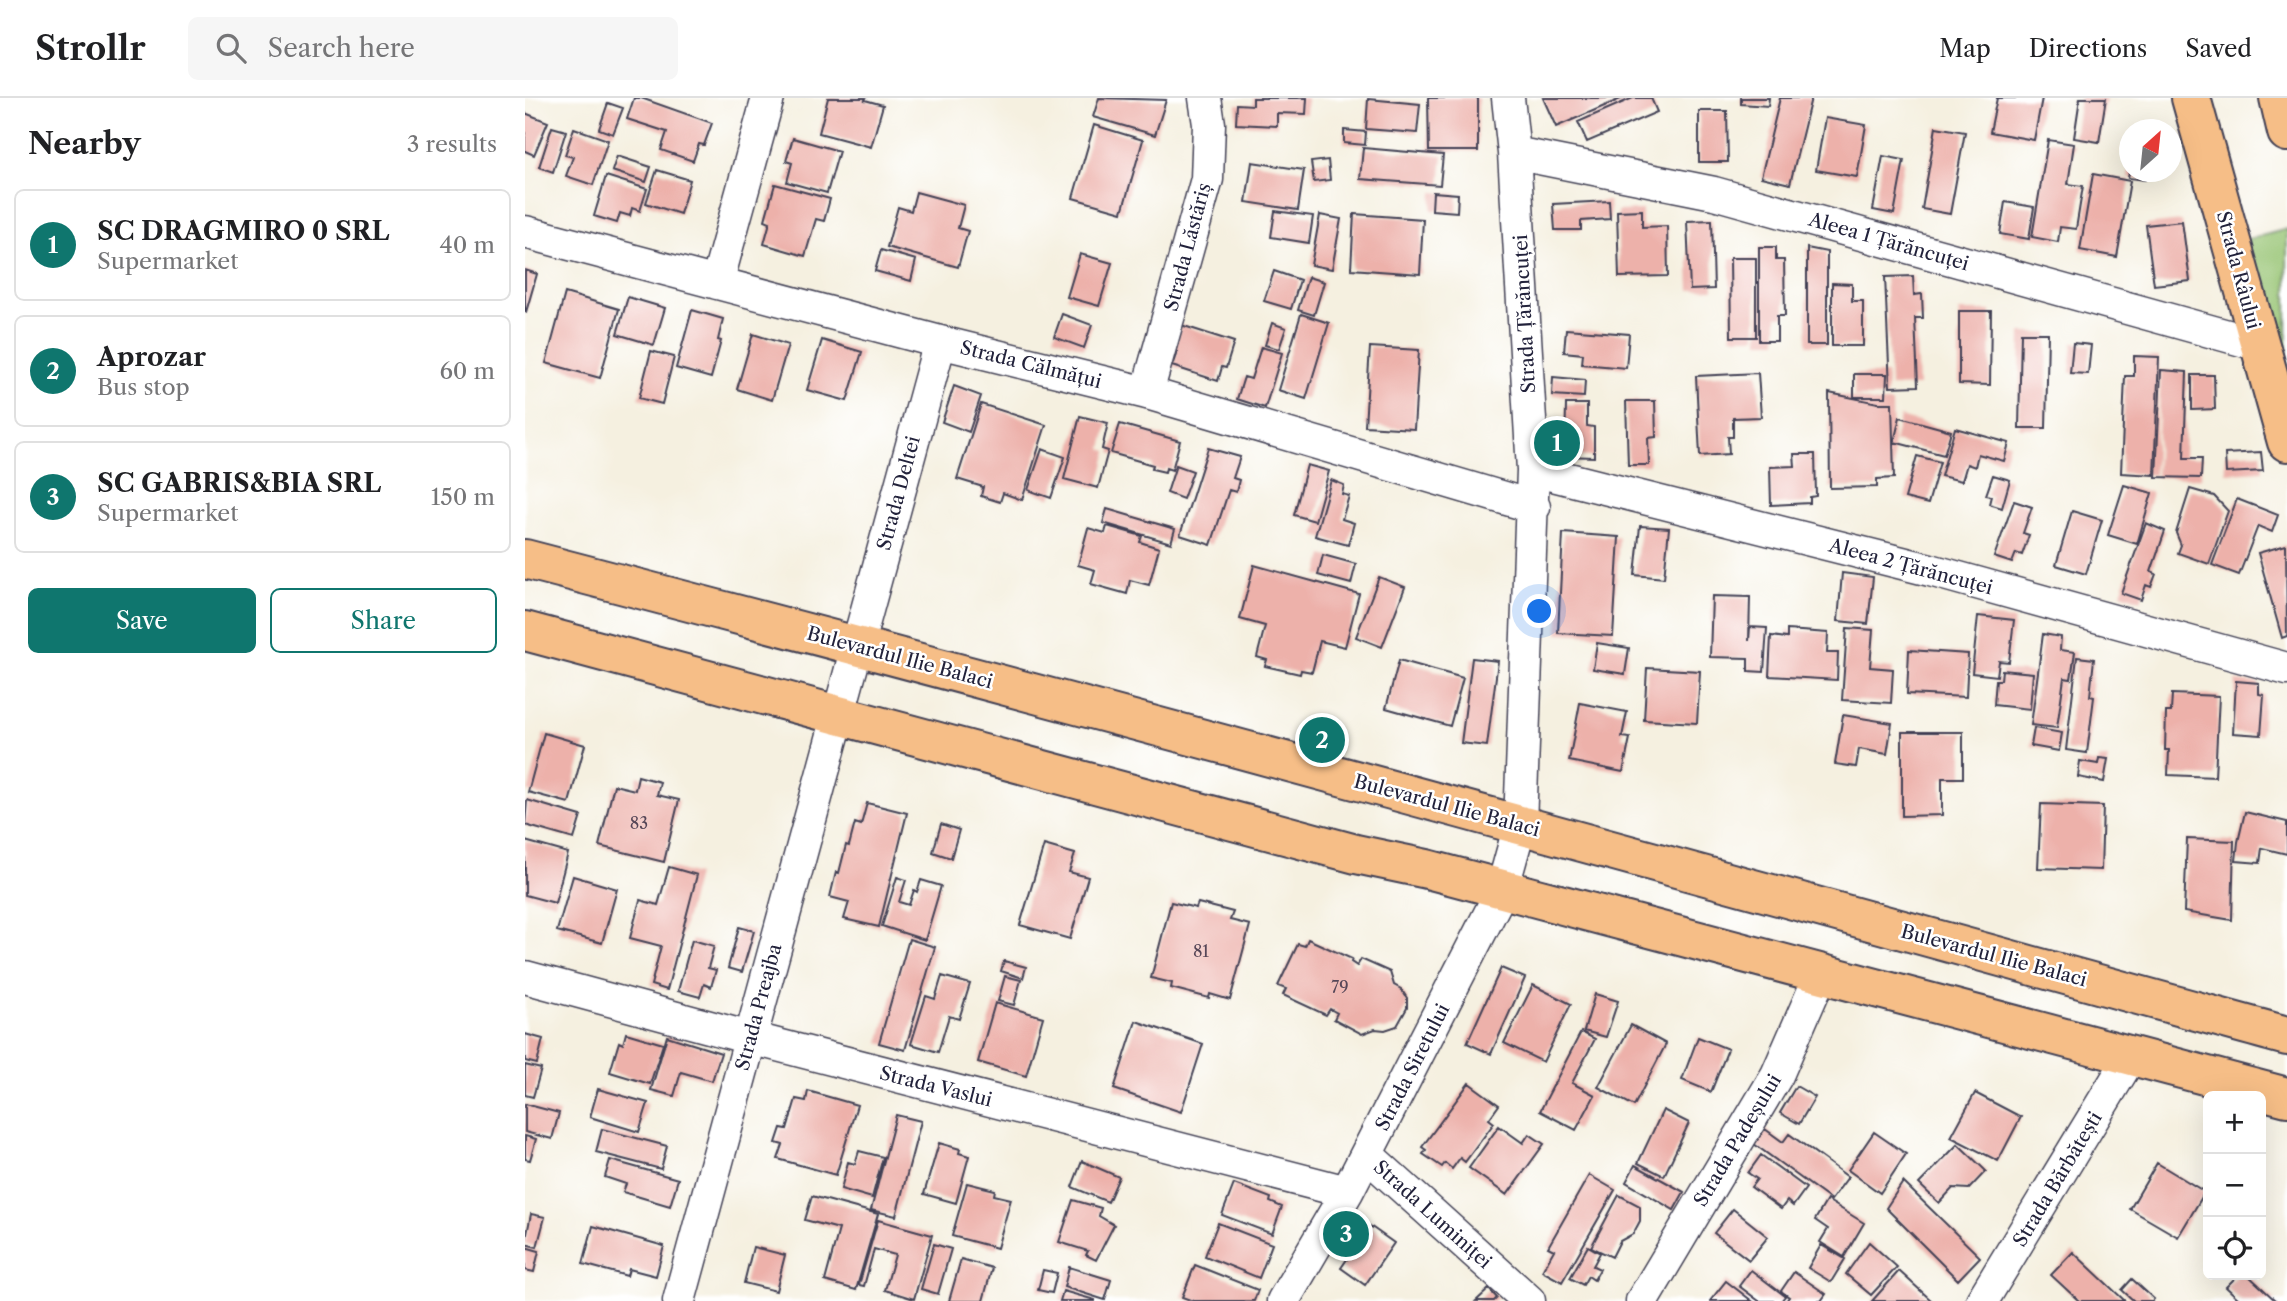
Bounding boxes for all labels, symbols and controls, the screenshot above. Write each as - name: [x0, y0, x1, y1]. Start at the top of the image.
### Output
- search box: [188, 17, 678, 80]
- text: Strollr: [35, 28, 146, 69]
- icon: search: [212, 29, 250, 67]
- text: Search here: [268, 32, 415, 64]
- text: Map: [1939, 34, 1991, 63]
- text: Directions: [2029, 34, 2147, 63]
- text: Saved: [2185, 34, 2252, 63]
- north arrow: [2119, 119, 2182, 182]
- text: Nearby: [28, 125, 141, 162]
- text: 3 results: [407, 130, 497, 158]
- street label: Strada Lăstăriș: [1159, 180, 1216, 314]
- street label: Aleea 1 Țărăncuței: [1805, 207, 1972, 275]
- street label: Strada Râului: [2212, 209, 2265, 332]
- text: SC DRAGMIRO 0 SRL: [97, 215, 390, 247]
- text: 1: [48, 231, 58, 259]
- text: 40 m: [440, 231, 495, 259]
- street label: Strada Țărăncuței: [1509, 234, 1540, 394]
- text: Supermarket: [97, 247, 238, 275]
- street label: Strada Călmățui: [958, 336, 1104, 393]
- text: Aprozar: [97, 341, 206, 373]
- text: 2: [46, 357, 60, 385]
- text: 60 m: [439, 357, 495, 385]
- text: Bus stop: [97, 373, 190, 401]
- pin: 1: [1534, 417, 1580, 469]
- street label: Strada Deltei: [872, 433, 925, 553]
- text: SC GABRIS&BIA SRL: [97, 467, 381, 499]
- text: 3: [47, 483, 60, 511]
- text: 150 m: [431, 483, 495, 511]
- text: Supermarket: [97, 499, 238, 527]
- street label: Aleea 2 Țărăncuței: [1826, 533, 1995, 599]
- button: Save: [28, 588, 256, 653]
- button: Share: [270, 588, 497, 653]
- your location: [1522, 594, 1556, 628]
- street label: Bulevardul Ilie Balaci: [804, 622, 995, 693]
- pin: 2: [1299, 714, 1345, 766]
- street label: Bulevardul Ilie Balaci: [1351, 770, 1542, 841]
- house number: 83: [630, 813, 648, 833]
- street label: Bulevardul Ilie Balaci: [1898, 920, 2089, 991]
- street label: Strada Preajba: [731, 941, 786, 1073]
- house number: 81: [1193, 941, 1209, 961]
- house number: 79: [1331, 977, 1349, 997]
- street label: Strada Siretului: [1371, 1000, 1454, 1135]
- street label: Strada Vaslui: [877, 1061, 995, 1112]
- street label: Strada Padeșului: [1689, 1070, 1786, 1211]
- map controls: [2203, 1091, 2266, 1280]
- button: +: [2203, 1091, 2266, 1154]
- street label: Strada Bărbătești: [2008, 1107, 2107, 1251]
- button: −: [2203, 1154, 2266, 1217]
- street label: Strada Luminiței: [1369, 1155, 1497, 1274]
- pin: 3: [1323, 1208, 1369, 1260]
- button: locate: [2203, 1217, 2266, 1280]

